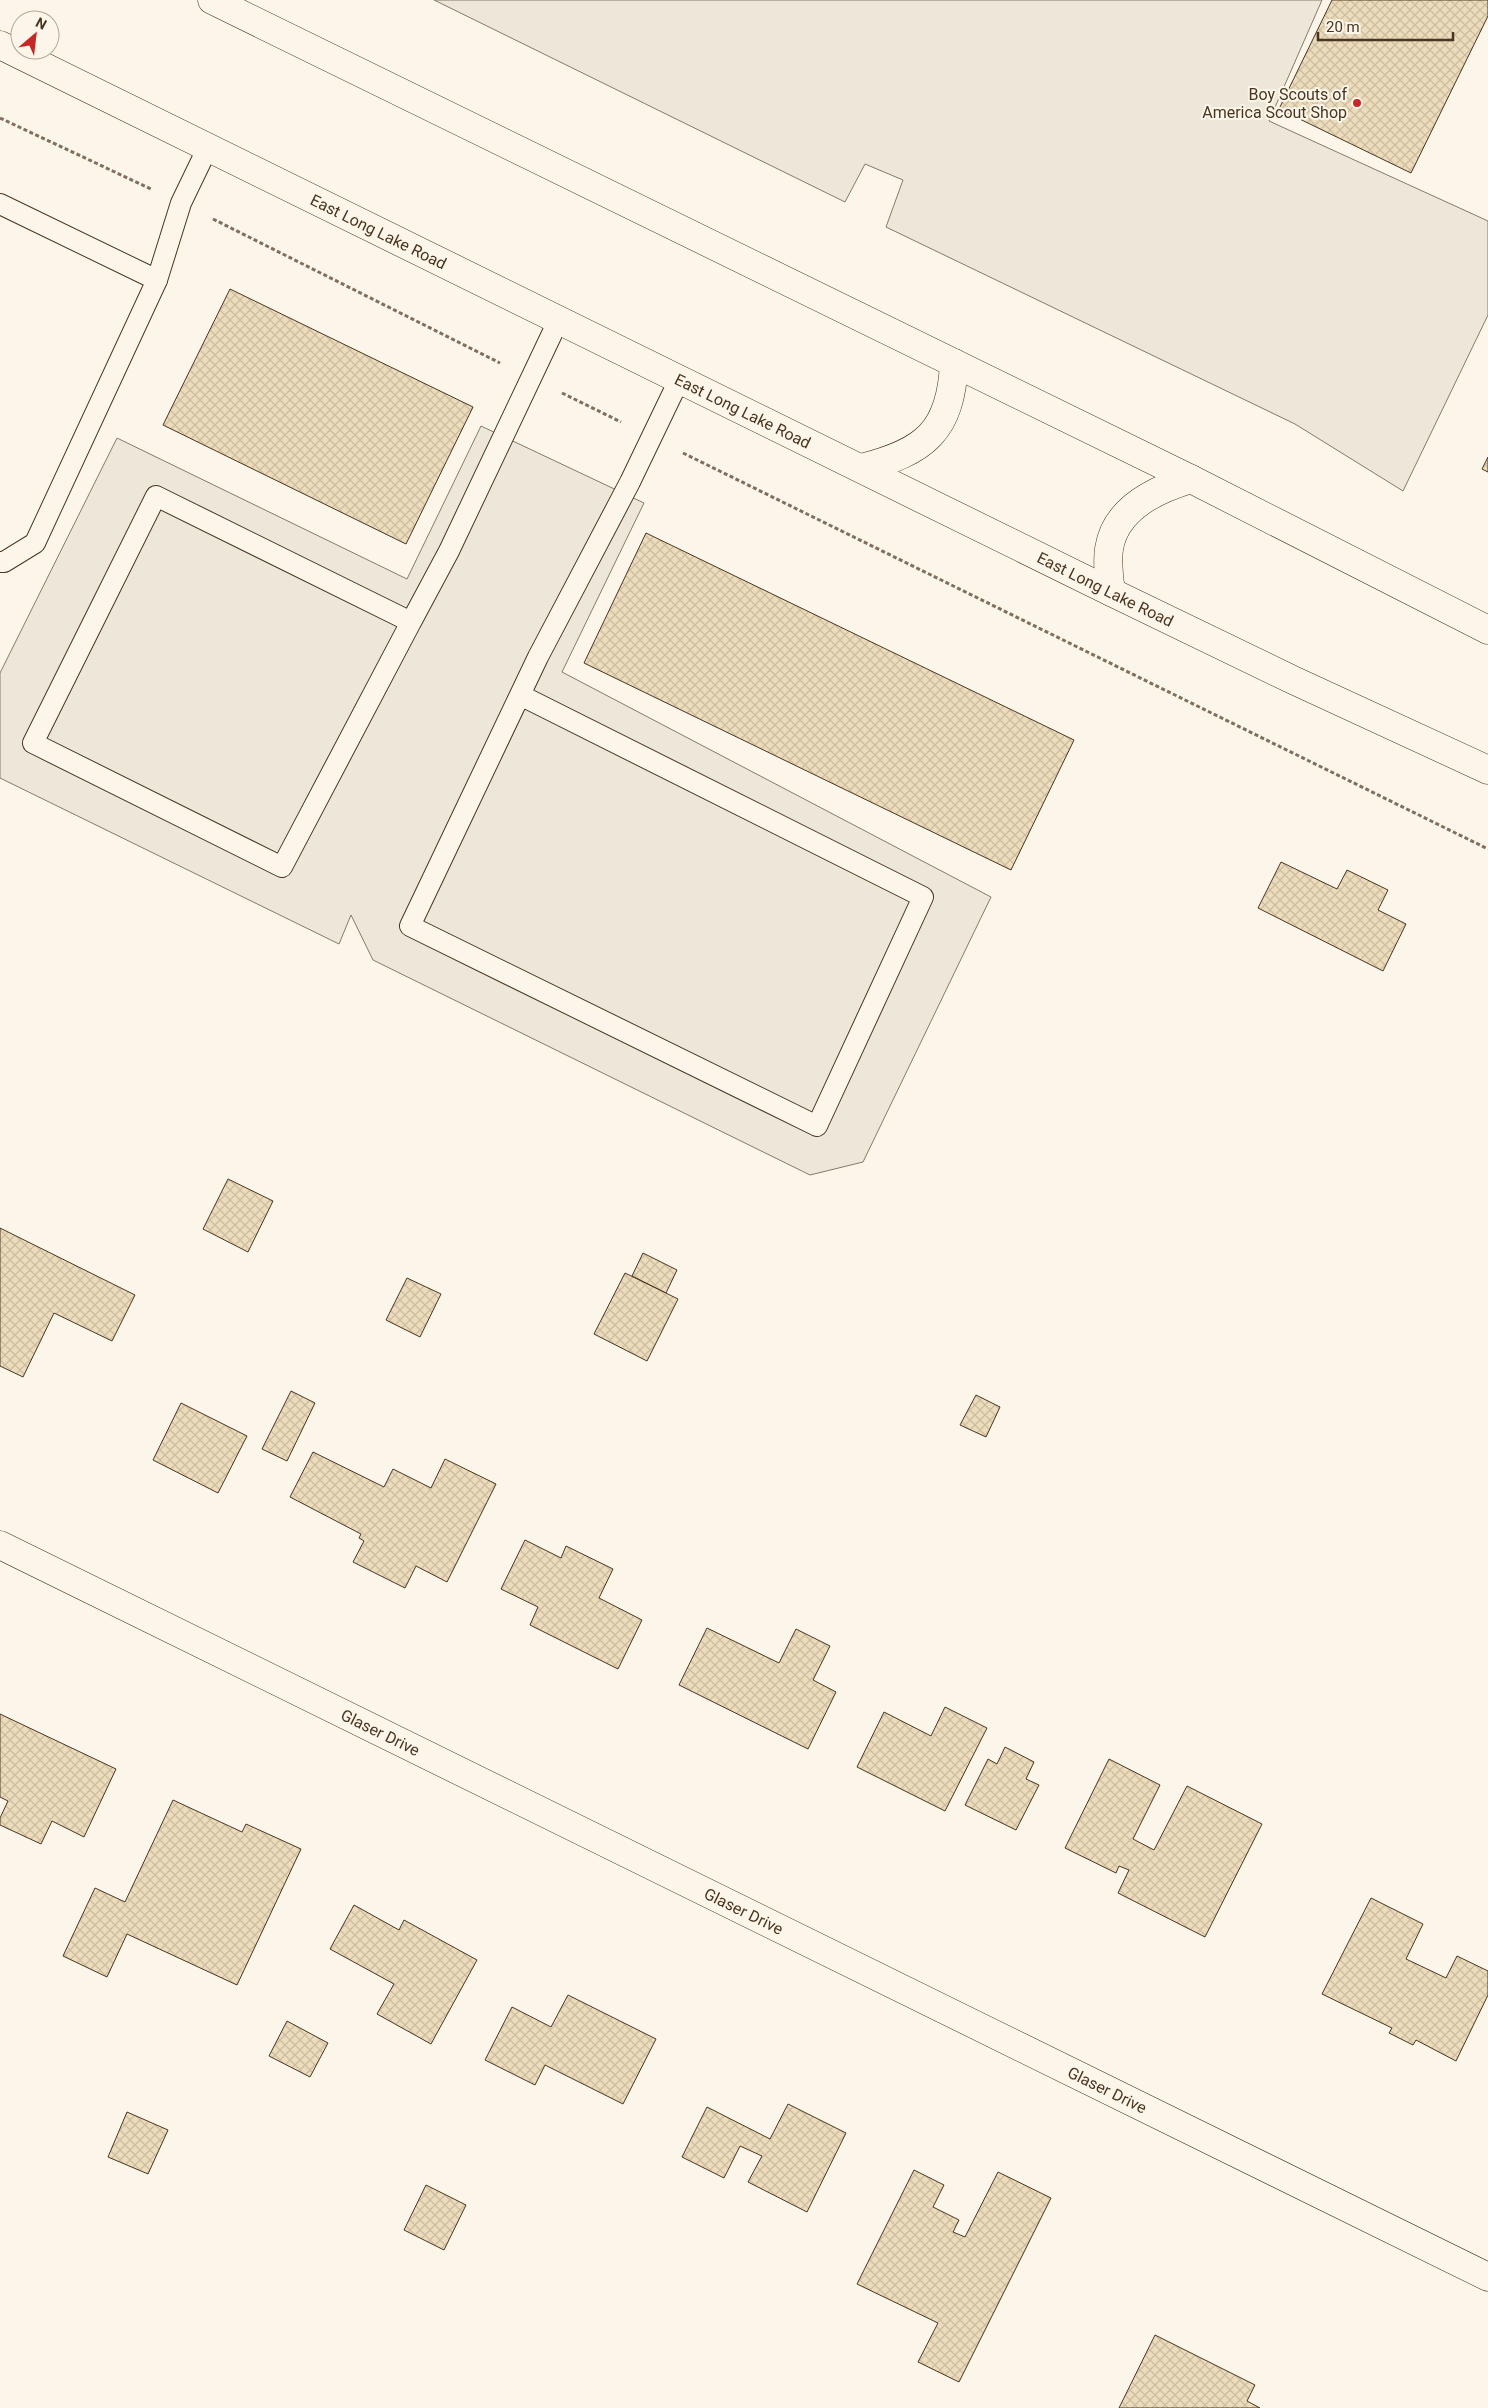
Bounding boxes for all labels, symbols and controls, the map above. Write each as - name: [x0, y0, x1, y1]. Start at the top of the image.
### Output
- north arrow: [10, 10, 60, 60]
- scale bar: [1318, 10, 1453, 42]
- text: N: [33, 14, 49, 33]
- text: 20 m: [1326, 18, 1360, 36]
- place label: Boy Scouts of America Scout Shop: [1202, 85, 1347, 122]
- marker: Boy Scouts of America Scout Shop: [1351, 97, 1363, 109]
- street label: East Long Lake Road: [307, 190, 450, 273]
- street label: East Long Lake Road: [672, 369, 814, 452]
- street label: East Long Lake Road: [1034, 548, 1177, 630]
- street label: Glaser Drive: [338, 1705, 423, 1760]
- street label: Glaser Drive: [701, 1884, 786, 1938]
- street label: Glaser Drive: [1065, 2062, 1150, 2117]

